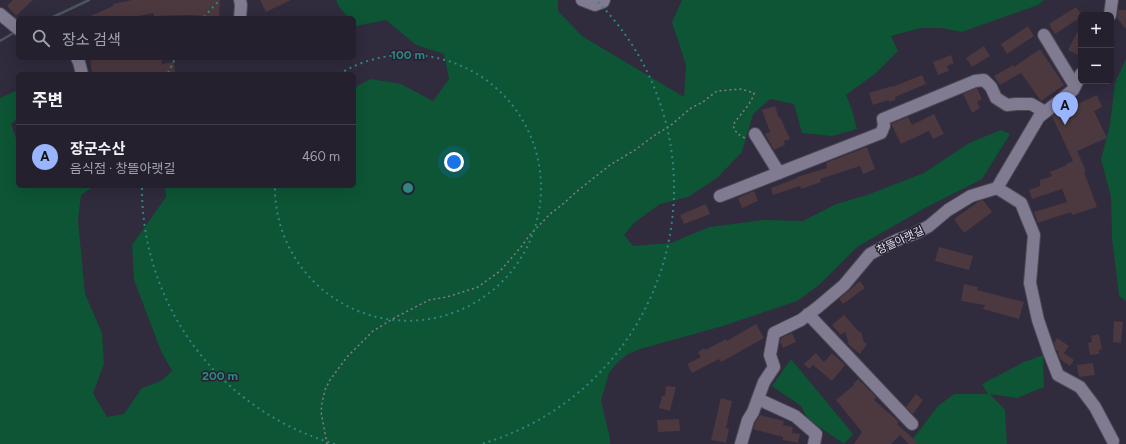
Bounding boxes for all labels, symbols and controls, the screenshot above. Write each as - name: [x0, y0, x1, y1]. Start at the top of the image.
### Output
- map controls: [1078, 12, 1114, 84]
- button: +: [1078, 12, 1114, 48]
- search box: [16, 16, 356, 60]
- icon: search: [30, 27, 52, 49]
- text: 장소 검색: [62, 31, 121, 49]
- text: 100 m: [391, 48, 425, 62]
- button: −: [1078, 48, 1114, 84]
- text: 주변: [32, 90, 63, 110]
- pin: A: [1052, 92, 1078, 125]
- text: 장군수산: [70, 140, 125, 158]
- text: A: [40, 149, 50, 164]
- text: 460 m: [302, 149, 340, 164]
- your location: [444, 152, 464, 172]
- text: 음식점 · 창뜰아랫길: [70, 161, 175, 176]
- centre of rings: [401, 181, 415, 195]
- street label: 창뜰아랫길: [875, 224, 926, 257]
- text: 200 m: [202, 369, 238, 383]

